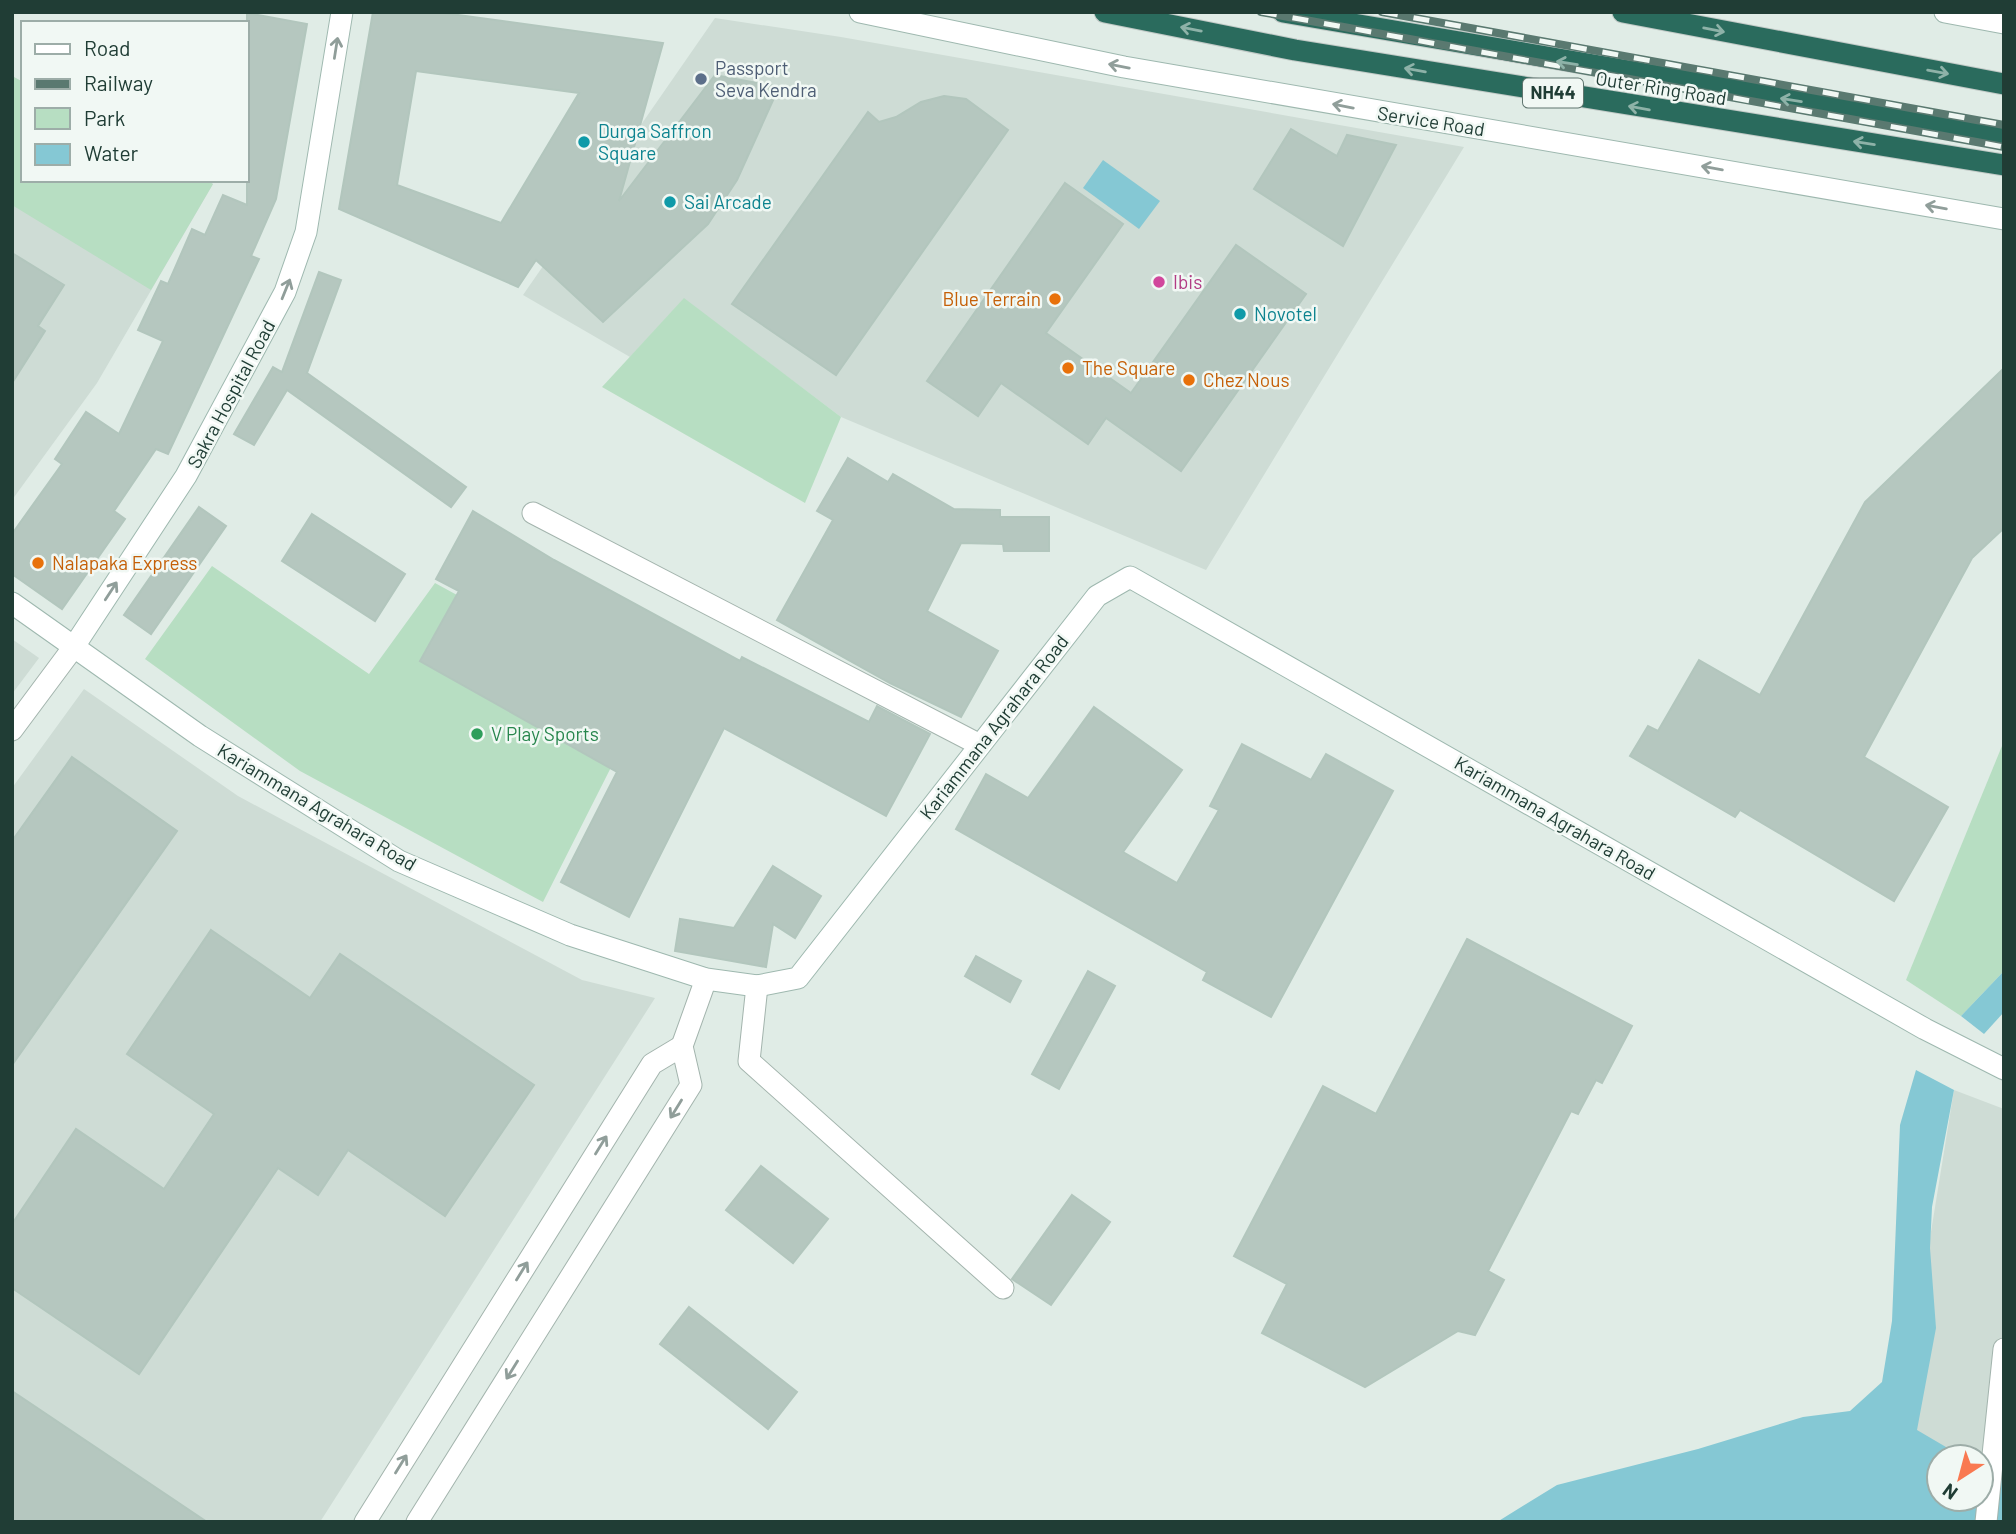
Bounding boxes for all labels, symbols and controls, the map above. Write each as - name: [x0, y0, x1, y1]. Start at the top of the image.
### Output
- legend: [21, 21, 248, 182]
- one-way arrow: [1180, 22, 1203, 36]
- one-way arrow: [1702, 24, 1725, 37]
- text: Road: [84, 35, 130, 60]
- one-way arrow: [330, 37, 343, 60]
- place label: Passport Seva Kendra: [715, 56, 817, 101]
- one-way arrow: [1556, 56, 1579, 69]
- one-way arrow: [1108, 59, 1131, 73]
- one-way arrow: [1404, 63, 1426, 76]
- street label: Outer Ring Road: [1594, 66, 1728, 109]
- one-way arrow: [1926, 66, 1949, 79]
- text: Railway: [84, 70, 153, 95]
- marker: Passport Seva Kendra: [693, 71, 709, 87]
- road number: NH44: [1523, 78, 1583, 108]
- one-way arrow: [1781, 93, 1803, 106]
- one-way arrow: [1332, 99, 1355, 113]
- street label: Service Road: [1376, 101, 1486, 140]
- one-way arrow: [1628, 101, 1651, 114]
- text: Park: [84, 105, 125, 130]
- place label: Durga Saffron Square: [598, 119, 712, 164]
- marker: Durga Saffron Square: [576, 134, 592, 150]
- one-way arrow: [1853, 136, 1876, 149]
- text: Water: [84, 140, 139, 165]
- one-way arrow: [1701, 161, 1724, 175]
- place label: Sai Arcade: [684, 190, 772, 213]
- marker: Sai Arcade: [662, 194, 678, 210]
- one-way arrow: [1926, 200, 1948, 214]
- place label: Ibis: [1173, 270, 1202, 293]
- marker: Ibis: [1151, 274, 1167, 290]
- one-way arrow: [280, 278, 293, 300]
- place label: Blue Terrain: [942, 287, 1041, 310]
- marker: Blue Terrain: [1047, 291, 1063, 307]
- place label: Novotel: [1254, 302, 1317, 325]
- marker: Novotel: [1232, 306, 1248, 322]
- street label: Sakra Hospital Road: [182, 316, 279, 472]
- place label: The Square: [1082, 356, 1175, 379]
- marker: The Square: [1060, 360, 1076, 376]
- place label: Chez Nous: [1203, 368, 1290, 391]
- marker: Chez Nous: [1181, 372, 1197, 388]
- place label: Nalapaka Express: [52, 551, 198, 574]
- marker: Nalapaka Express: [30, 555, 46, 571]
- one-way arrow: [104, 582, 118, 602]
- street label: Kariammana Agrahara Road: [914, 630, 1073, 824]
- place label: V Play Sports: [491, 722, 599, 745]
- marker: V Play Sports: [469, 726, 485, 742]
- street label: Kariammana Agrahara Road: [214, 738, 421, 875]
- street label: Kariammana Agrahara Road: [1451, 751, 1660, 885]
- one-way arrow: [668, 1098, 682, 1118]
- one-way arrow: [594, 1136, 608, 1156]
- one-way arrow: [515, 1262, 530, 1281]
- one-way arrow: [504, 1360, 519, 1379]
- north arrow: [1925, 1443, 1995, 1513]
- one-way arrow: [395, 1454, 409, 1474]
- text: N: [1938, 1479, 1962, 1505]

